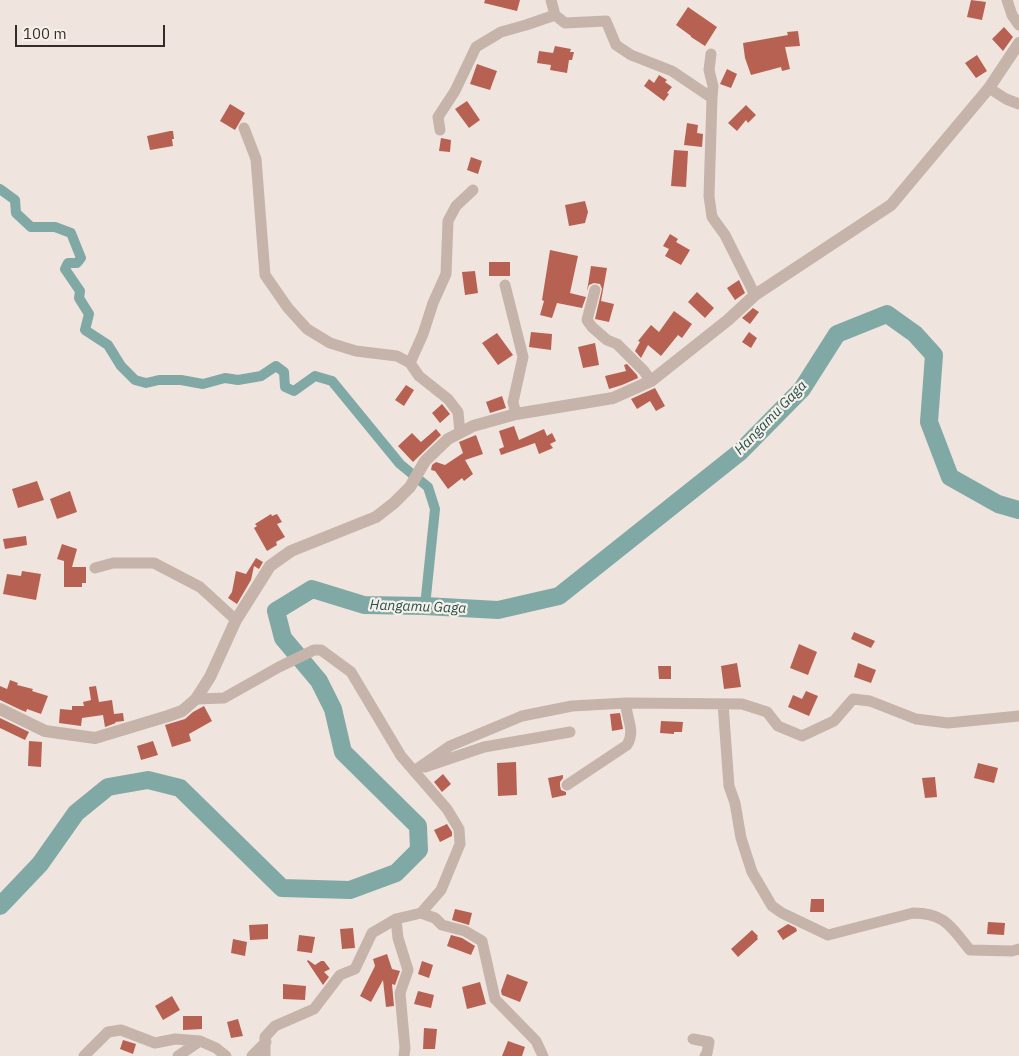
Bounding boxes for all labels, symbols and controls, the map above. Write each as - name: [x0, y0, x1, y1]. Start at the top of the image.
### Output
- scale bar: [18, 15, 168, 47]
- text: 100 m: [23, 24, 67, 43]
- water label: Hangamu Gaga: [731, 377, 811, 459]
- water label: Hangamu Gaga: [369, 597, 467, 617]

